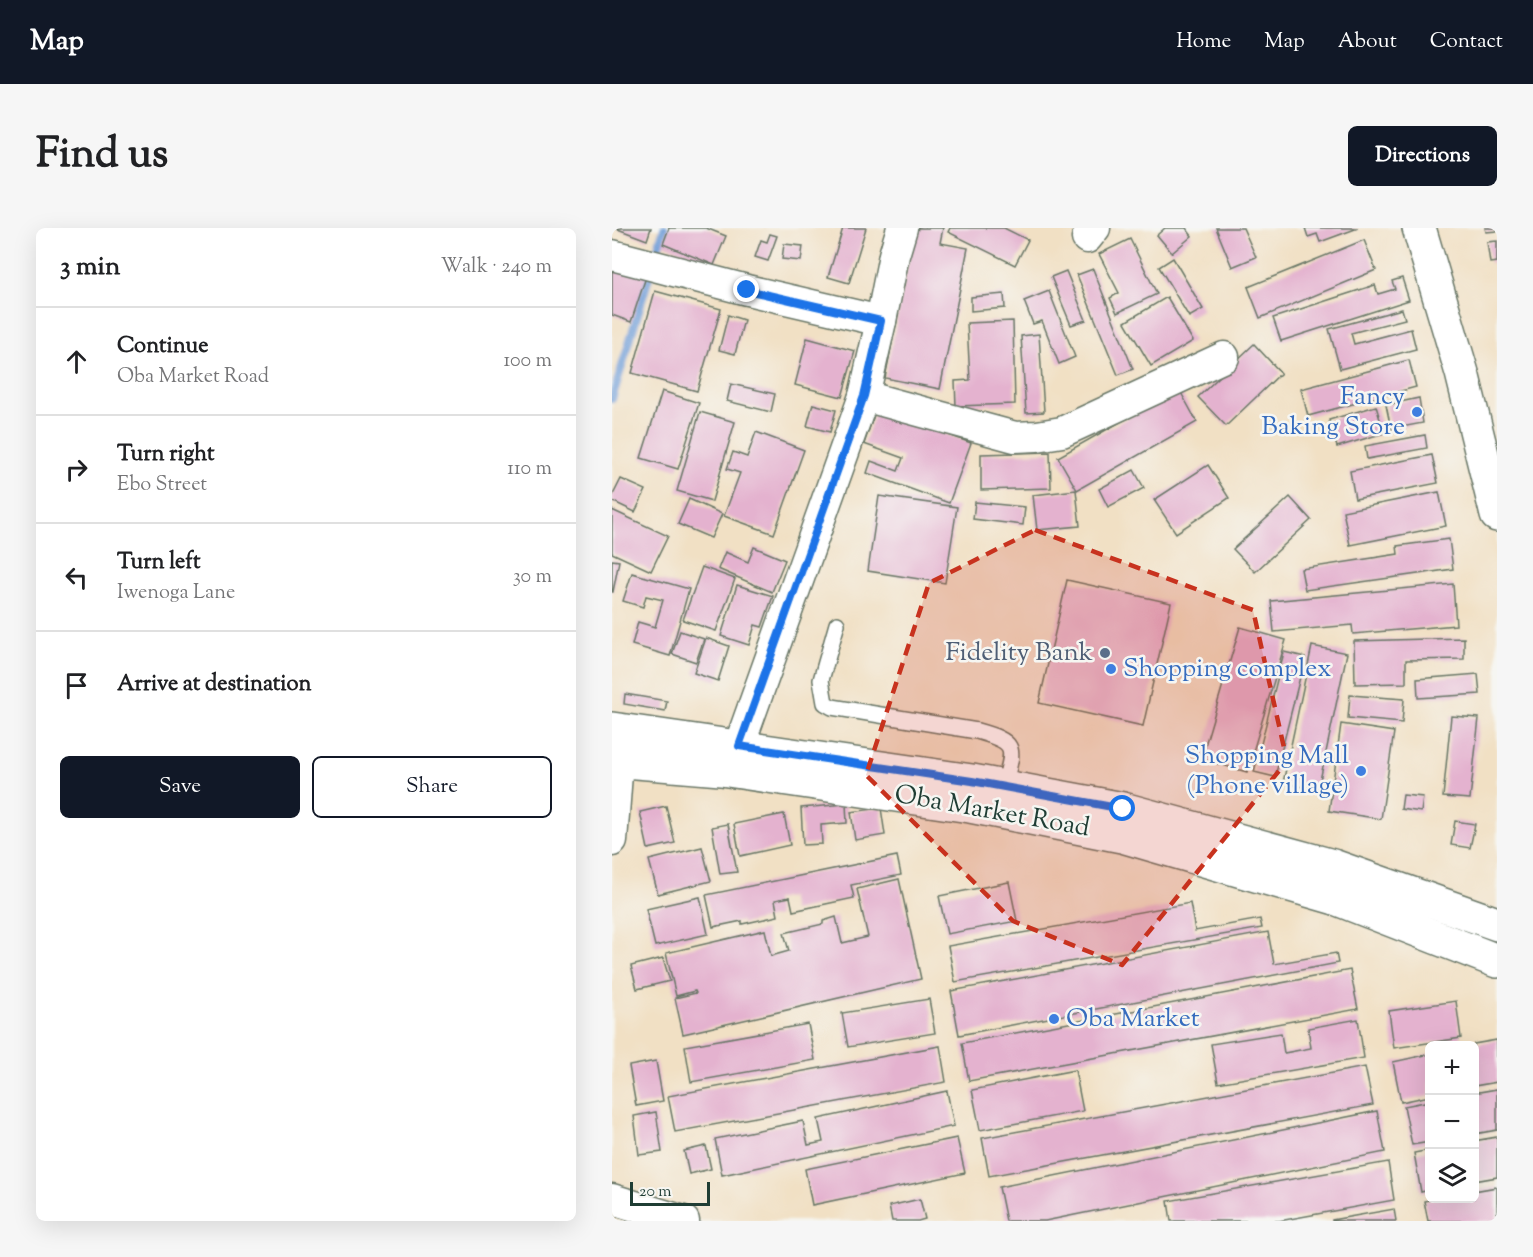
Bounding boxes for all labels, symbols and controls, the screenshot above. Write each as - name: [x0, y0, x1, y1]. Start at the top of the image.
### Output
- text: Map: [30, 22, 84, 62]
- text: Home: [1176, 27, 1231, 57]
- text: Map: [1264, 27, 1305, 57]
- text: About: [1338, 27, 1397, 57]
- text: Contact: [1430, 27, 1503, 57]
- text: Find us: [36, 126, 168, 186]
- button: Directions: [1348, 126, 1497, 186]
- text: 3 min: [60, 249, 120, 286]
- text: Walk · 240 m: [441, 253, 552, 282]
- route end: [733, 276, 759, 302]
- text: Continue: [117, 331, 208, 363]
- icon: ahead: [60, 345, 93, 378]
- text: 100 m: [503, 347, 552, 376]
- text: Oba Market Road: [117, 363, 269, 392]
- place label: Fancy Baking Store: [1261, 379, 1405, 446]
- marker: Fancy Baking Store: [1410, 405, 1424, 419]
- text: Turn right: [117, 439, 214, 471]
- icon: right: [60, 453, 93, 486]
- text: 110 m: [507, 455, 552, 484]
- text: Ebo Street: [117, 471, 207, 500]
- text: Turn left: [117, 547, 200, 579]
- icon: left: [60, 561, 93, 594]
- text: 30 m: [513, 563, 552, 592]
- text: Iwenoga Lane: [117, 579, 235, 608]
- place label: Fidelity Bank: [946, 635, 1093, 672]
- marker: Fidelity Bank: [1098, 646, 1112, 660]
- place label: Shopping complex: [1123, 651, 1331, 688]
- marker: Shopping complex: [1104, 662, 1118, 676]
- icon: arrive: [60, 669, 93, 702]
- text: Arrive at destination: [117, 669, 312, 701]
- place label: Shopping Mall (Phone village): [1185, 738, 1349, 805]
- button: Save: [60, 756, 300, 818]
- button: Share: [312, 756, 552, 818]
- marker: Shopping Mall (Phone village): [1354, 764, 1368, 778]
- street label: Oba Market Road: [891, 777, 1093, 847]
- route start: [1109, 795, 1135, 821]
- place label: Oba Market: [1066, 1001, 1200, 1038]
- marker: Oba Market: [1047, 1012, 1061, 1026]
- map controls: [1425, 1041, 1479, 1203]
- button: +: [1425, 1041, 1479, 1095]
- button: −: [1425, 1095, 1479, 1149]
- button: layers: [1425, 1149, 1479, 1203]
- scale bar: [630, 1179, 710, 1206]
- text: 20 m: [639, 1181, 672, 1204]

